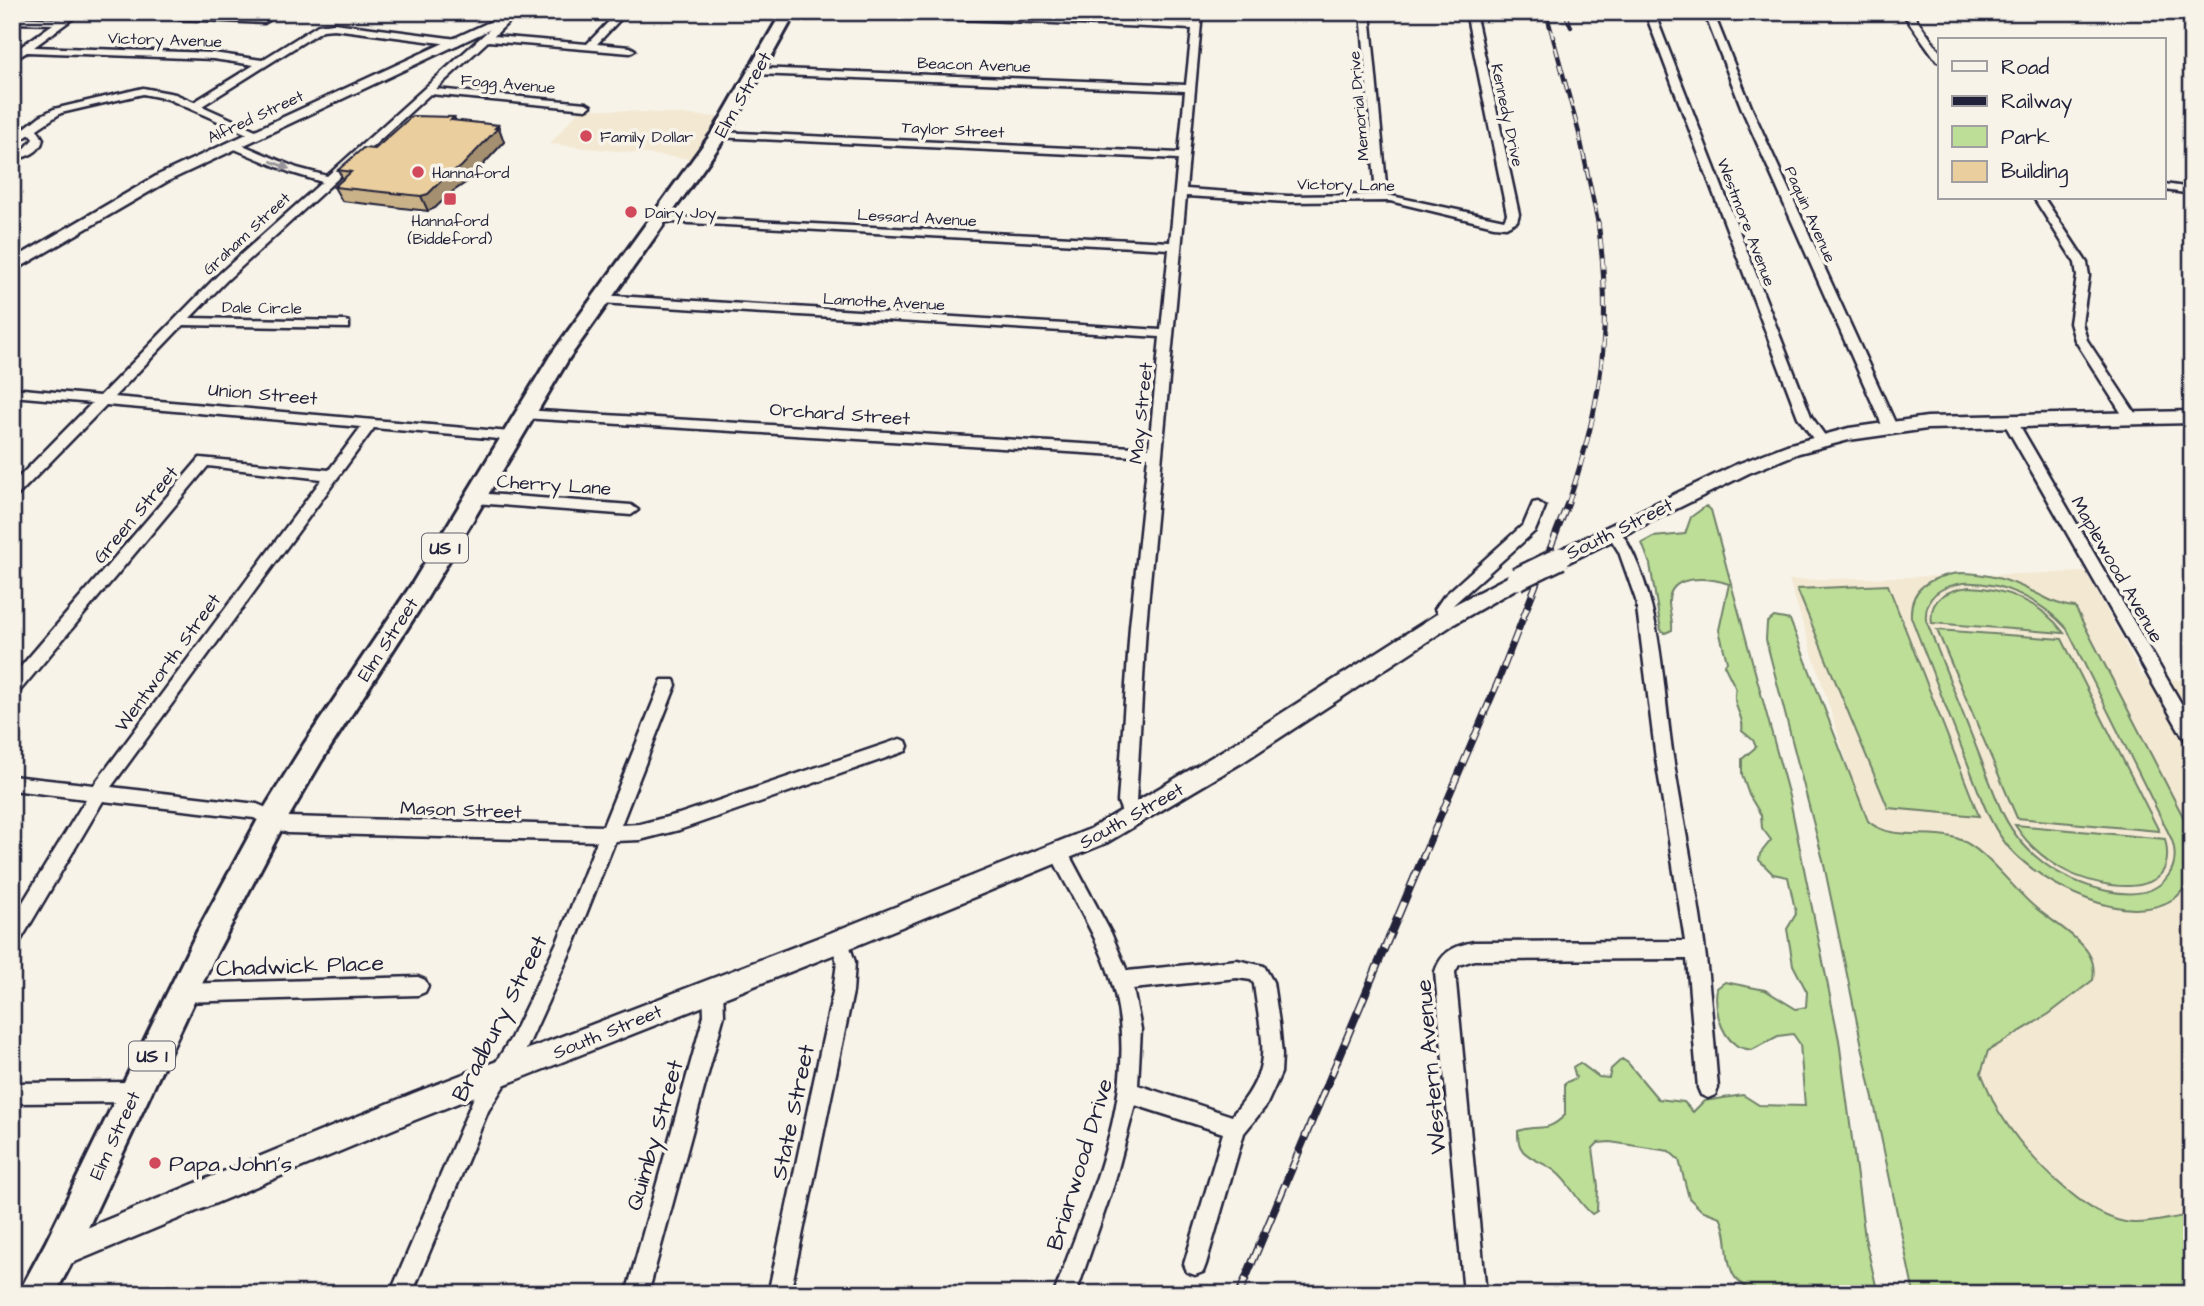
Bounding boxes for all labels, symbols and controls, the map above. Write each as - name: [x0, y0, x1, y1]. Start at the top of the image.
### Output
- street label: Victory Avenue: [108, 27, 223, 54]
- legend: [1938, 38, 2166, 200]
- street label: Elm Street: [708, 46, 779, 143]
- street label: Memorial Drive: [1343, 50, 1375, 162]
- street label: Beacon Avenue: [917, 52, 1032, 78]
- text: Road: [2001, 53, 2049, 82]
- street label: Kennedy Drive: [1484, 62, 1529, 169]
- street label: Fogg Avenue: [460, 69, 557, 100]
- street label: Alfred Street: [204, 85, 308, 149]
- text: Railway: [2001, 87, 2073, 118]
- street label: Taylor Street: [901, 116, 1005, 145]
- text: Park: [2001, 123, 2050, 152]
- place label: Family Dollar: [600, 126, 693, 149]
- marker: Family Dollar: [578, 128, 594, 144]
- street label: Westmore Avenue: [1712, 155, 1781, 290]
- text: Building: [2001, 157, 2069, 188]
- one-way arrow: [270, 159, 291, 170]
- place label: Hannaford: [432, 162, 510, 184]
- street label: Paquin Avenue: [1779, 163, 1841, 266]
- marker: Hannaford: [410, 164, 426, 180]
- street label: Victory Lane: [1297, 173, 1395, 198]
- street label: Graham Street: [198, 187, 296, 280]
- marker: Hannaford (Biddeford): [442, 191, 458, 207]
- place label: Dairy Joy: [645, 202, 716, 225]
- marker: Dairy Joy: [623, 204, 639, 220]
- street label: Lessard Avenue: [857, 204, 977, 232]
- place label: Hannaford (Biddeford): [408, 210, 493, 250]
- street label: Lamothe Avenue: [822, 288, 946, 316]
- street label: Dale Circle: [222, 296, 302, 320]
- street label: May Street: [1123, 361, 1161, 465]
- street label: Union Street: [207, 376, 319, 413]
- street label: Orchard Street: [769, 396, 911, 433]
- street label: Green Street: [87, 460, 185, 570]
- street label: Cherry Lane: [496, 468, 612, 504]
- street label: South Street: [1562, 492, 1678, 567]
- street label: Maplewood Avenue: [2064, 492, 2170, 648]
- road number: US 1: [422, 534, 468, 562]
- street label: Wentworth Street: [109, 588, 228, 738]
- street label: Elm Street: [351, 592, 426, 687]
- street label: South Street: [1075, 776, 1189, 856]
- street label: Mason Street: [400, 795, 522, 826]
- street label: Bradbury Street: [444, 929, 557, 1108]
- street label: Chadwick Place: [215, 947, 385, 985]
- street label: Western Avenue: [1407, 978, 1455, 1156]
- street label: South Street: [549, 998, 667, 1067]
- street label: State Street: [763, 1041, 823, 1183]
- road number: US 1: [129, 1042, 175, 1070]
- street label: Quimby Street: [618, 1056, 693, 1215]
- street label: Briarwood Drive: [1039, 1075, 1121, 1254]
- street label: Elm Street: [83, 1086, 148, 1185]
- place label: Papa John's: [169, 1148, 292, 1180]
- marker: Papa John's: [147, 1155, 163, 1171]

